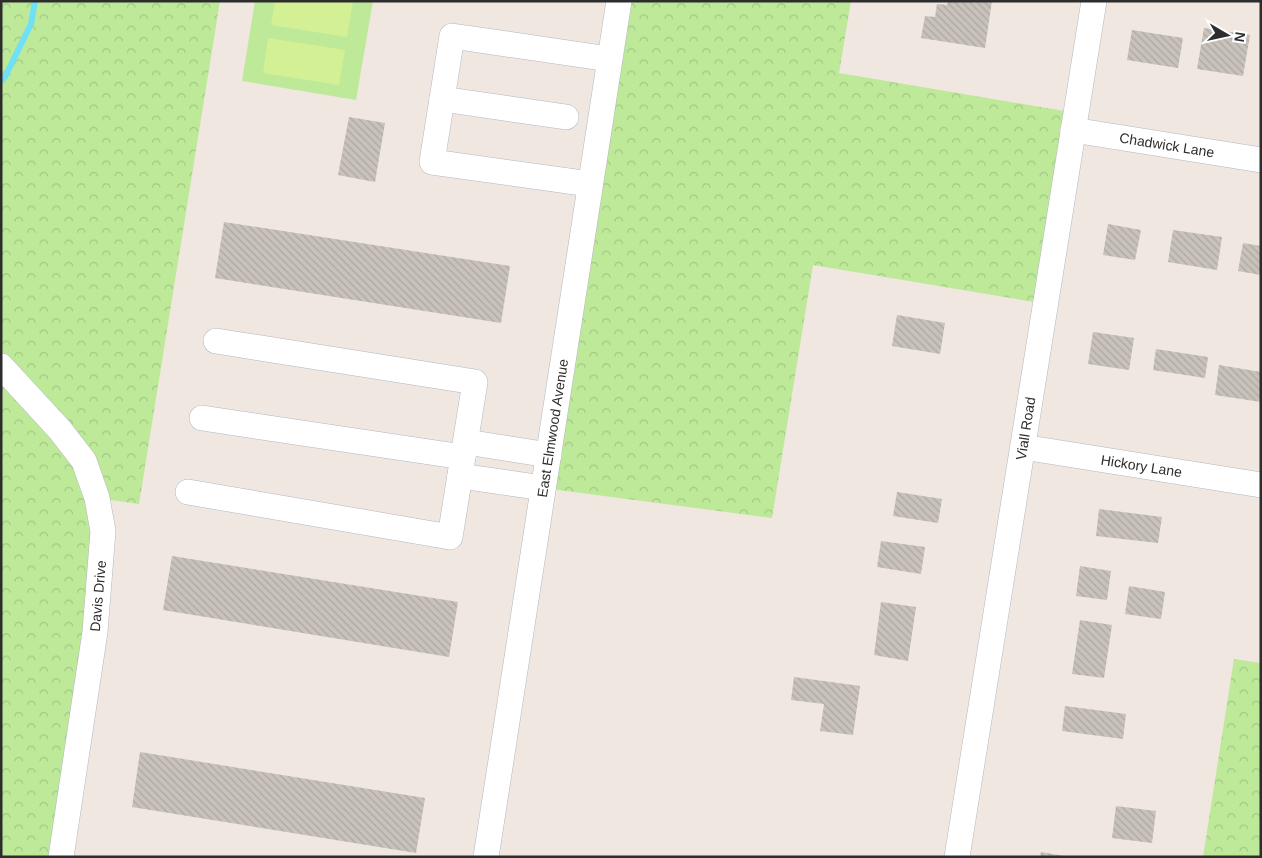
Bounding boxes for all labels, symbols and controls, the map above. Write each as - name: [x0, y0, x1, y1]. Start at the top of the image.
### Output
- north arrow: [1202, 10, 1252, 60]
- text: N: [1231, 31, 1249, 43]
- street label: Chadwick Lane: [1118, 130, 1216, 160]
- street label: East Elmwood Avenue: [534, 358, 571, 499]
- street label: Viall Road: [1013, 396, 1039, 461]
- street label: Hickory Lane: [1100, 452, 1183, 480]
- street label: Davis Drive: [87, 559, 109, 632]

